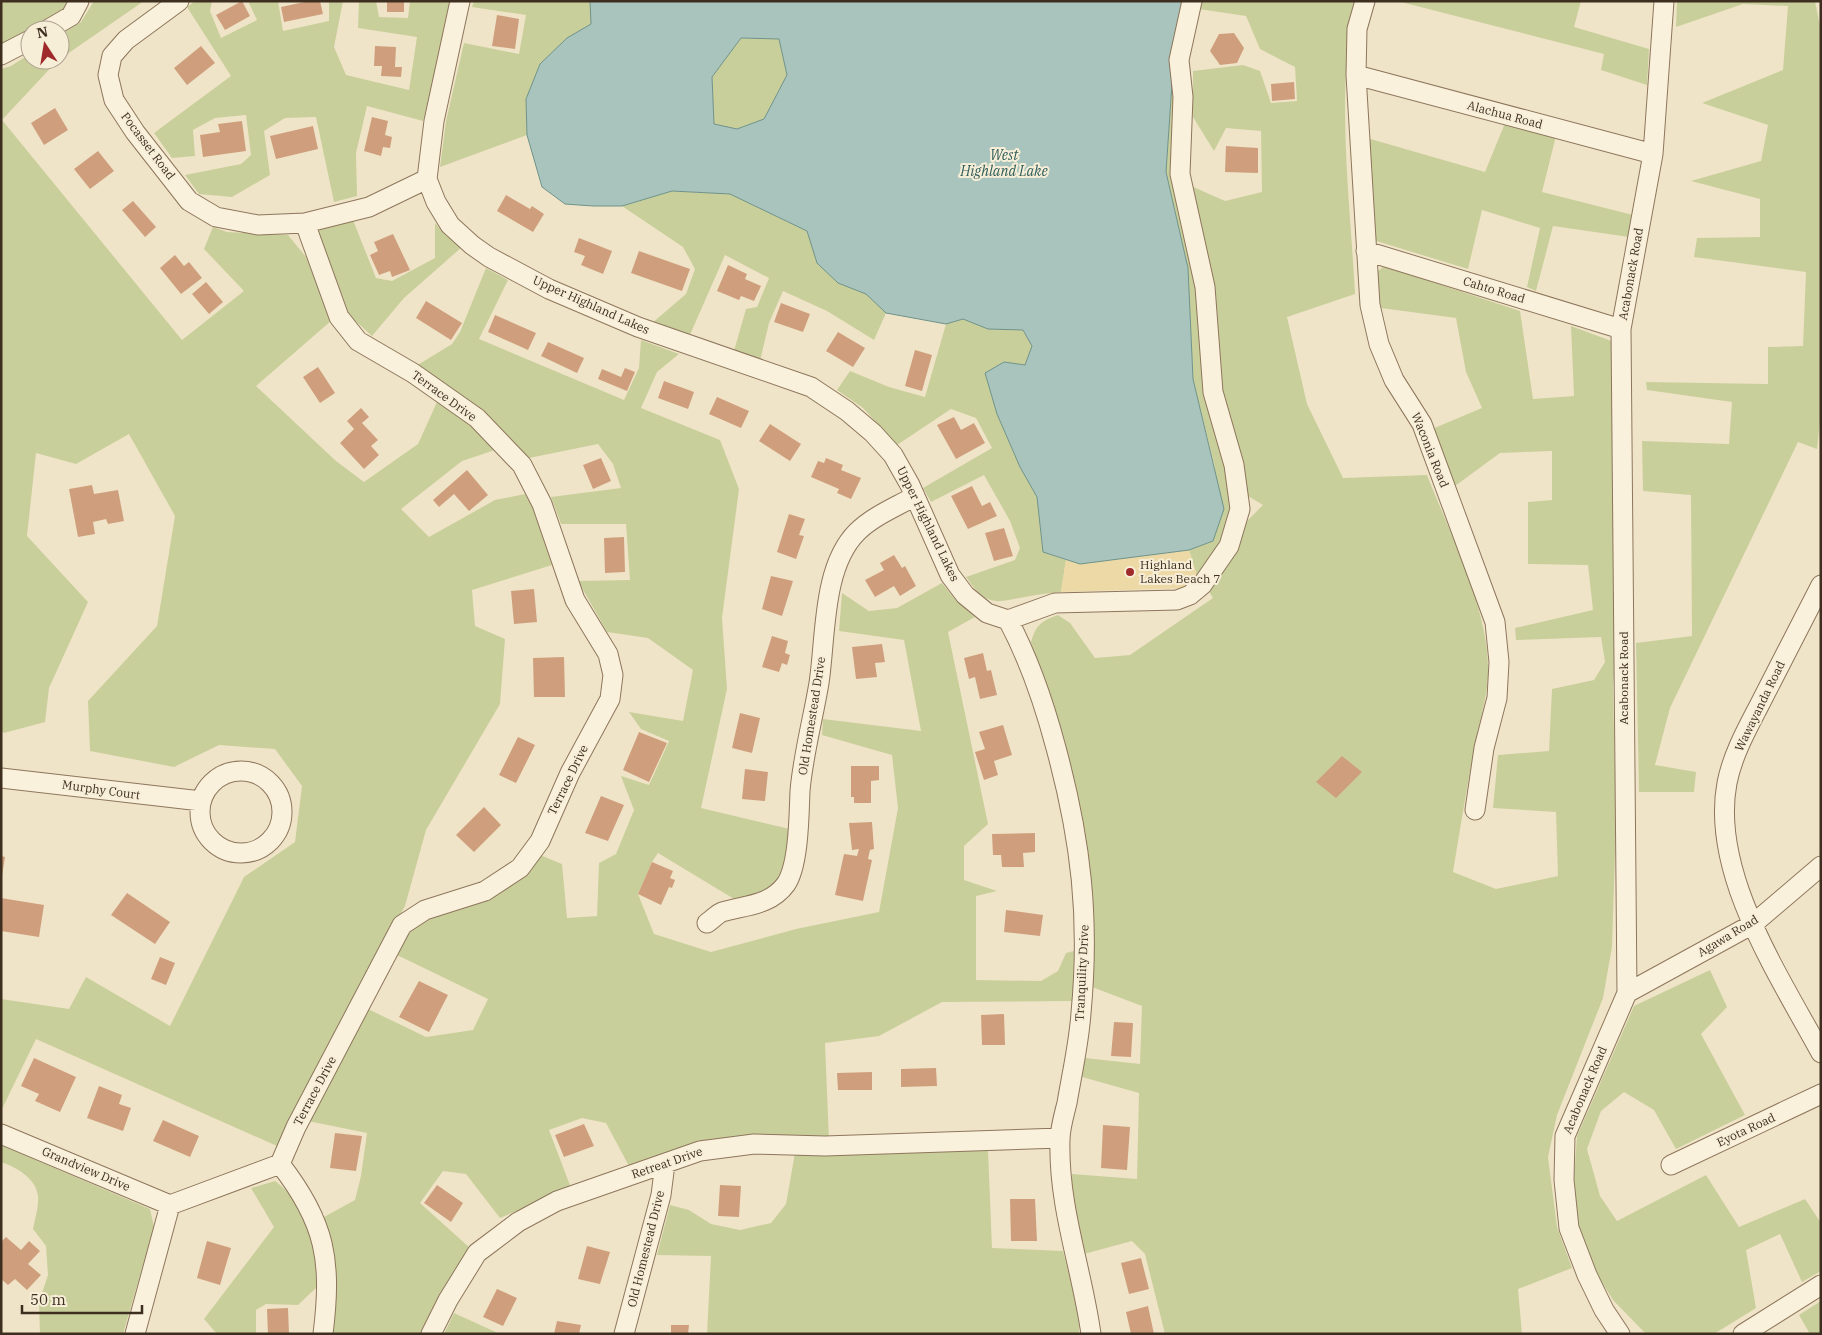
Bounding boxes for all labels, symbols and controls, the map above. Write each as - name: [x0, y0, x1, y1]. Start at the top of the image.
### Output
- north arrow: [20, 20, 70, 70]
- text: N: [35, 22, 50, 42]
- street label: Alachua Road: [1466, 97, 1544, 132]
- street label: Pocasset Road: [118, 109, 179, 182]
- water label: West Highland Lake: [959, 146, 1049, 180]
- street label: Acabonack Road: [1615, 226, 1646, 321]
- street label: Upper Highland Lakes: [531, 272, 652, 337]
- street label: Cahto Road: [1461, 273, 1527, 306]
- street label: Terrace Drive: [409, 367, 480, 424]
- street label: Waconia Road: [1409, 410, 1452, 490]
- street label: Upper Highland Lakes: [894, 464, 963, 584]
- place label: Highland Lakes Beach 7: [1140, 557, 1220, 586]
- marker: Highland Lakes Beach 7: [1124, 566, 1136, 578]
- street label: Acabonack Road: [1616, 631, 1631, 725]
- street label: Old Homestead Drive: [795, 656, 828, 776]
- street label: Wawayanda Road: [1731, 658, 1788, 753]
- street label: Terrace Drive: [544, 742, 591, 817]
- street label: Murphy Court: [61, 777, 141, 802]
- street label: Agawa Road: [1695, 912, 1761, 960]
- street label: Tranquility Drive: [1071, 924, 1092, 1022]
- street label: Acabonack Road: [1559, 1044, 1610, 1136]
- street label: Terrace Drive: [290, 1053, 339, 1128]
- street label: Eyota Road: [1714, 1109, 1777, 1150]
- street label: Grandview Drive: [40, 1143, 133, 1194]
- street label: Retreat Drive: [629, 1143, 704, 1182]
- street label: Old Homestead Drive: [624, 1189, 667, 1309]
- scale bar: [22, 1282, 142, 1314]
- text: 50 m: [30, 1290, 66, 1309]

